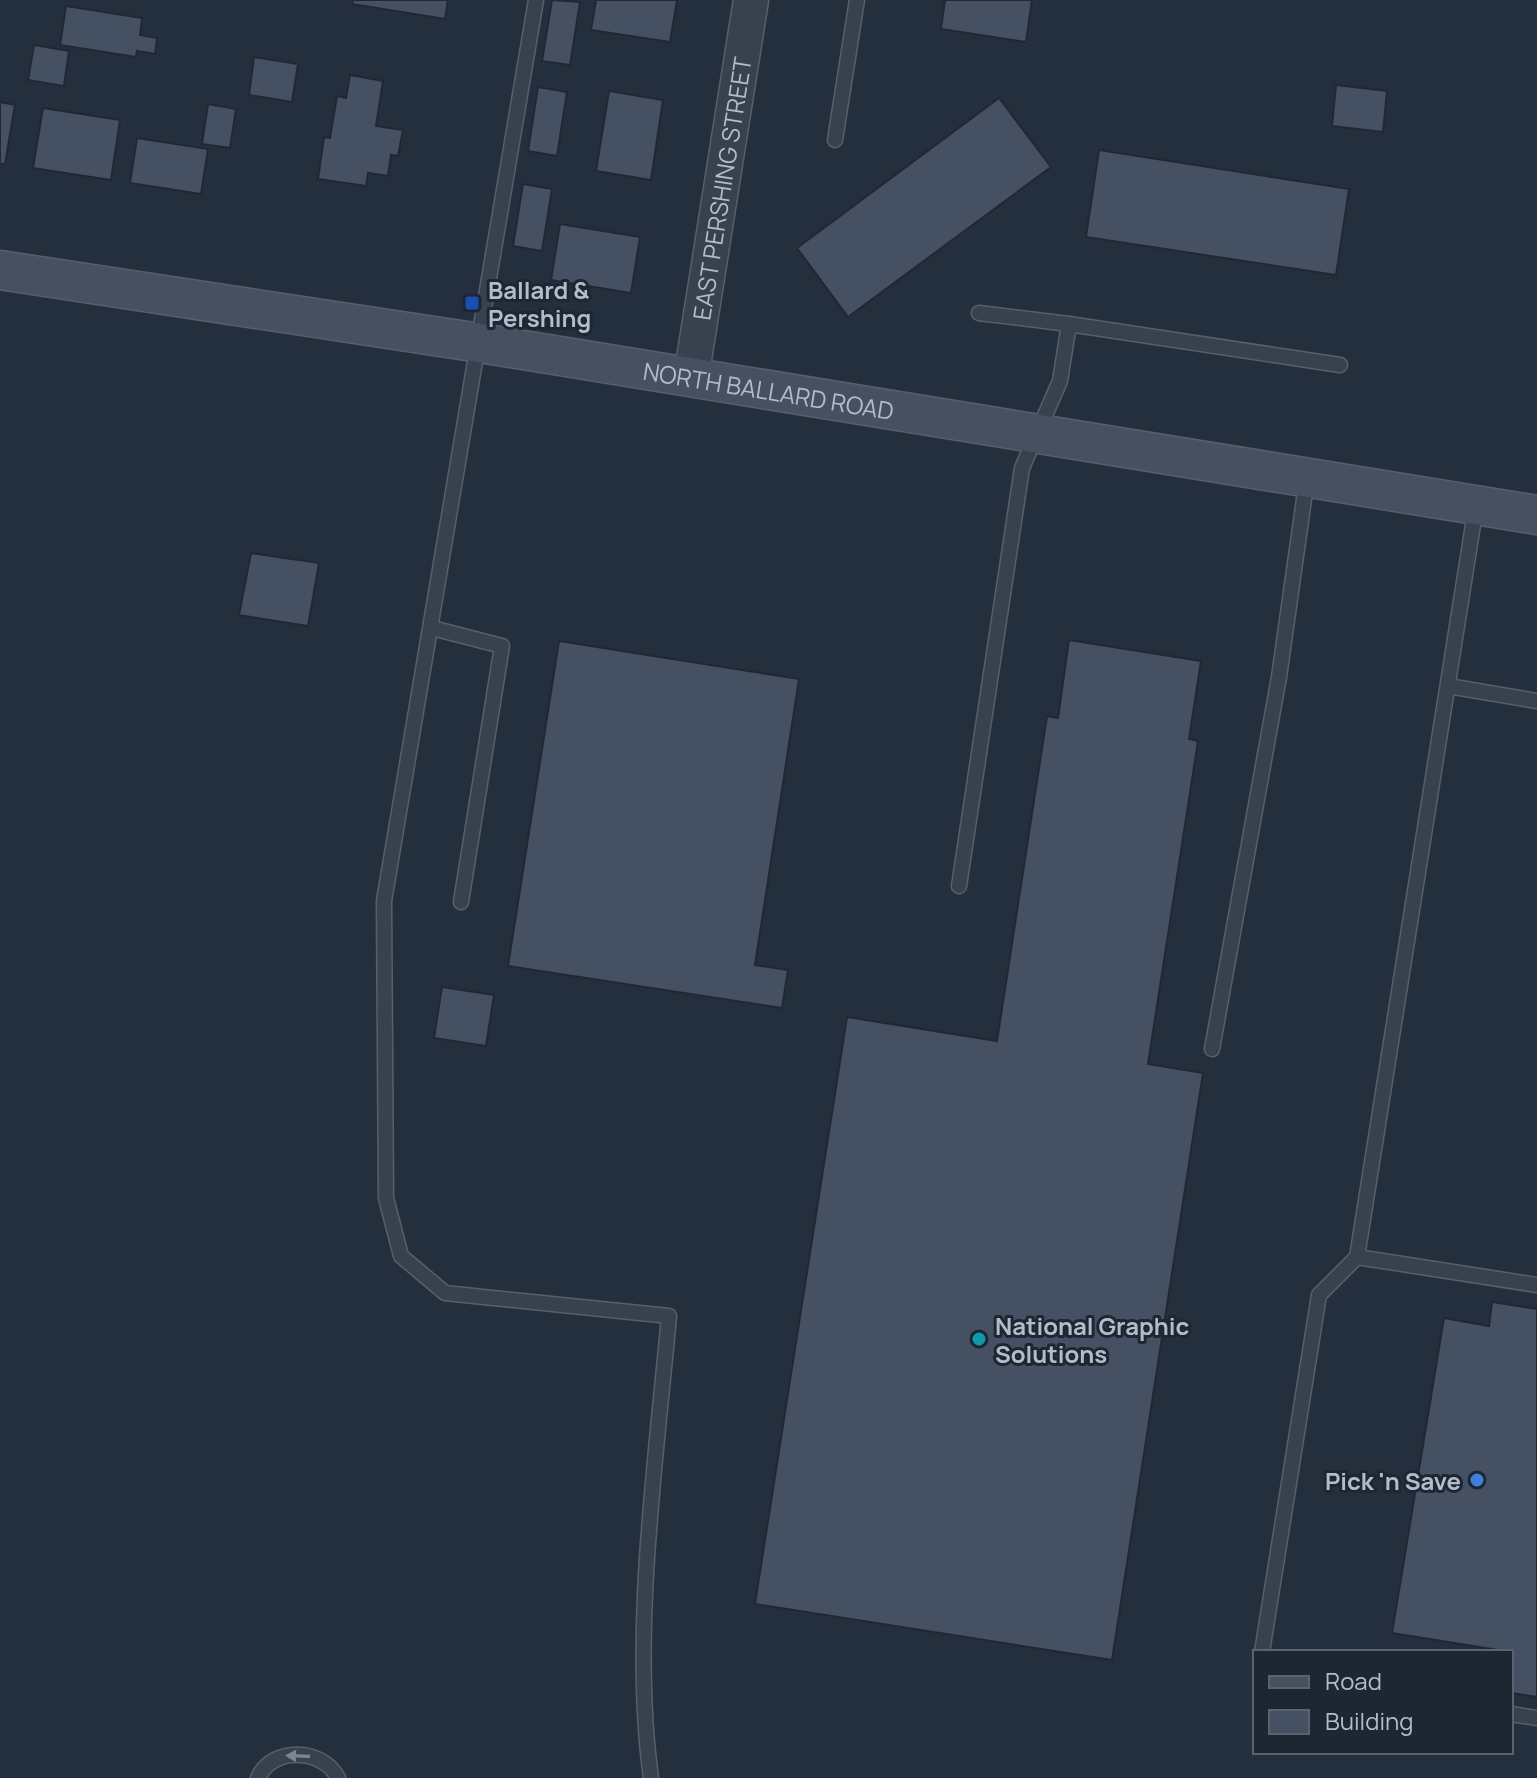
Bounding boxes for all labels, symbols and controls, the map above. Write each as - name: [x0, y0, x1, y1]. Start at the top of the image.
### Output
- street label: EAST PERSHING STREET: [684, 54, 758, 322]
- place label: Ballard & Pershing: [488, 273, 591, 334]
- marker: Ballard & Pershing: [463, 294, 481, 312]
- street label: NORTH BALLARD ROAD: [641, 353, 897, 427]
- place label: National Graphic Solutions: [995, 1309, 1190, 1370]
- marker: National Graphic Solutions: [970, 1330, 988, 1348]
- place label: Pick 'n Save: [1325, 1464, 1461, 1497]
- marker: Pick 'n Save: [1468, 1471, 1486, 1489]
- legend: [1253, 1650, 1513, 1754]
- text: Road: [1325, 1664, 1382, 1697]
- text: Building: [1325, 1704, 1413, 1737]
- one-way arrow: [284, 1750, 310, 1763]

